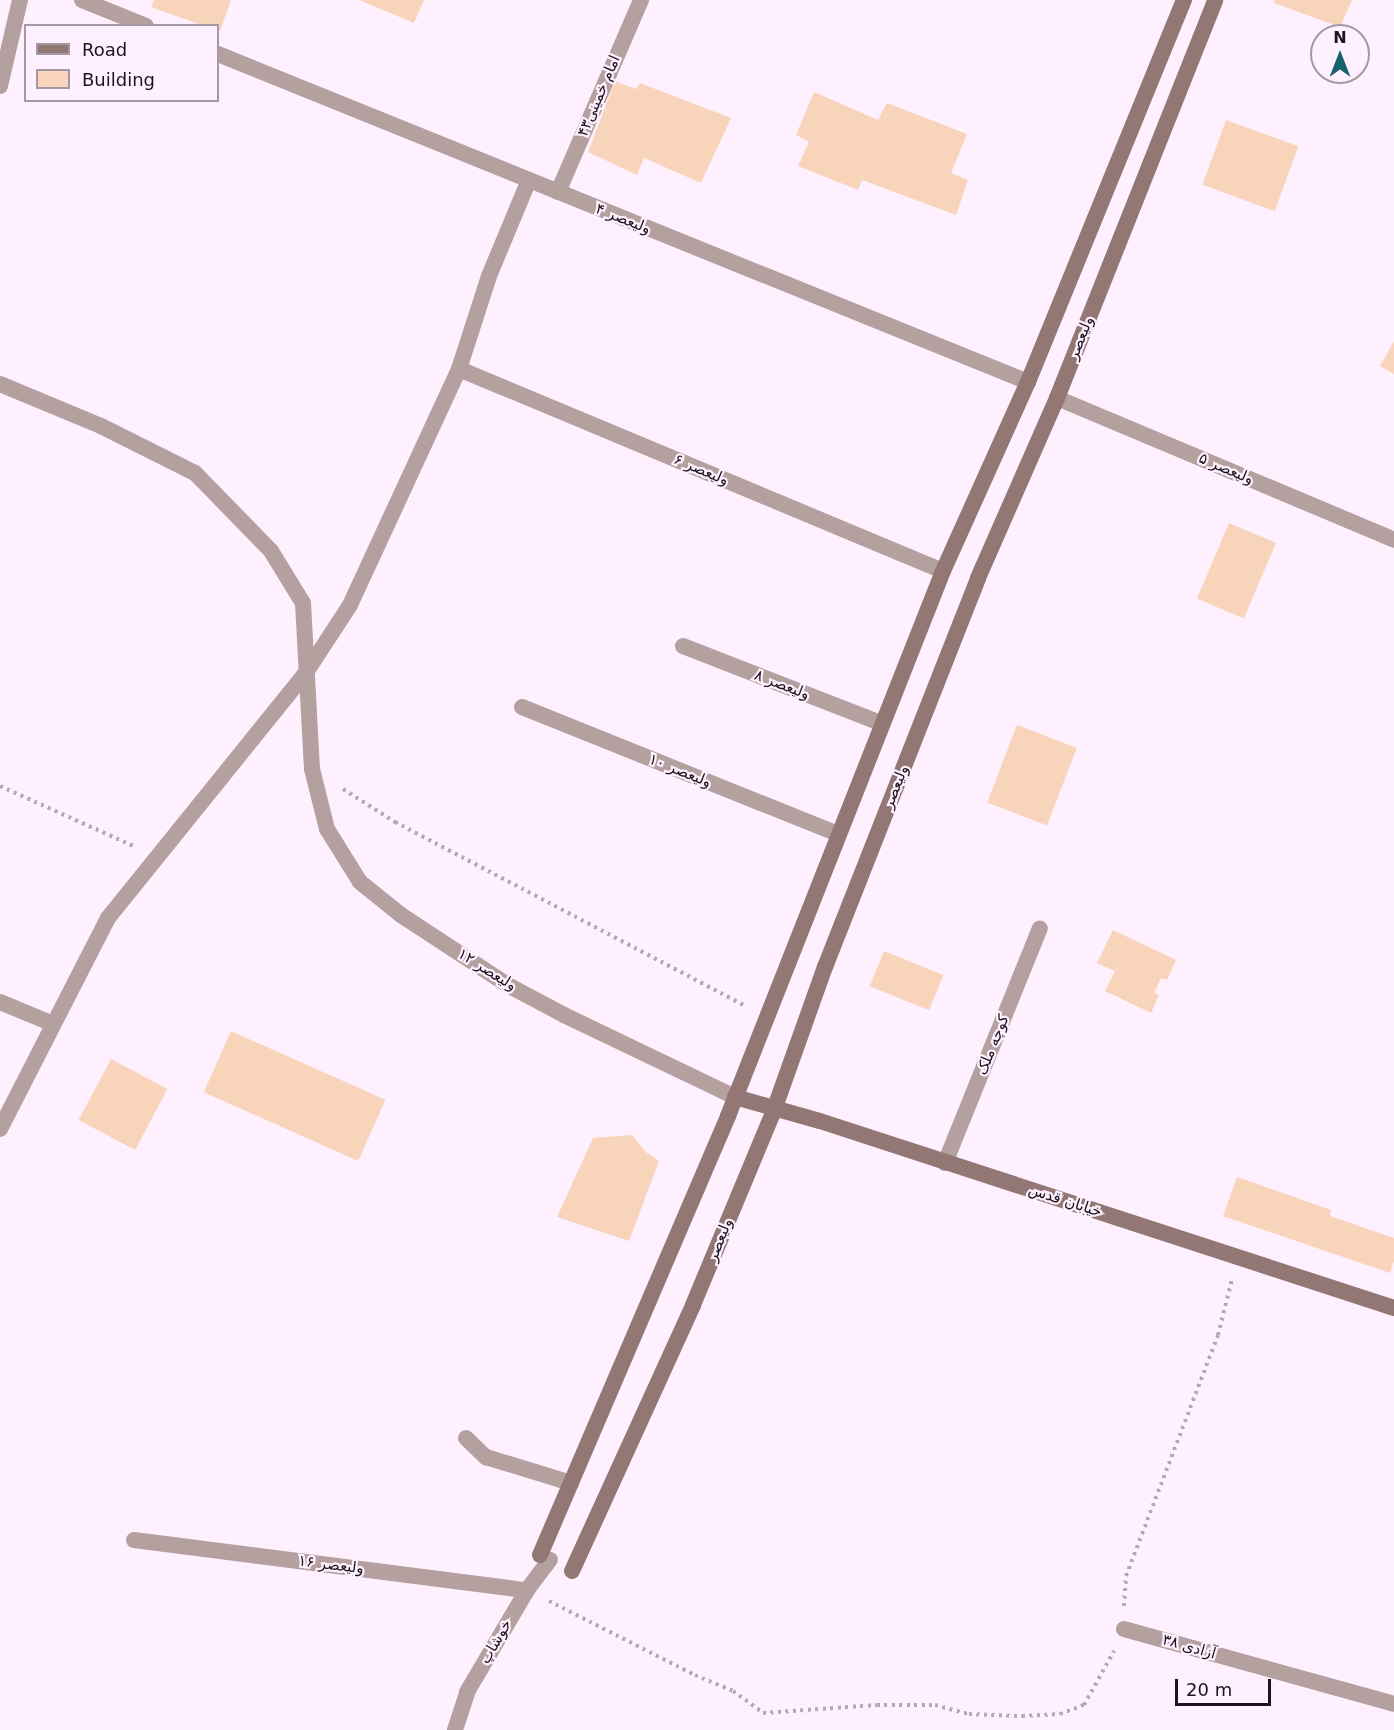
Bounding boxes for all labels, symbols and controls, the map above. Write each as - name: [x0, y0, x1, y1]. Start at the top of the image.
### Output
- legend: [24, 24, 219, 102]
- north arrow: [1310, 24, 1370, 84]
- text: N: [1333, 28, 1347, 47]
- text: Road: [82, 39, 127, 60]
- street label: امام خمینی۴۳: [574, 53, 624, 139]
- text: Building: [82, 69, 155, 90]
- street label: ولیعصر ۴: [593, 200, 653, 238]
- street label: ولیعصر: [1064, 314, 1098, 362]
- street label: ولیعصر ۵: [1196, 449, 1256, 489]
- street label: ولیعصر ۶: [671, 450, 731, 490]
- street label: ولیعصر ۸: [752, 666, 812, 704]
- street label: ولیعصر ۱۰: [646, 750, 714, 792]
- street label: ولیعصر: [879, 763, 913, 811]
- street label: ولیعصر ۱۲: [454, 945, 520, 995]
- street label: کوچه ملک: [973, 1012, 1013, 1078]
- street label: خیابان قدس: [1026, 1181, 1104, 1221]
- street label: ولیعصر: [703, 1216, 737, 1264]
- street label: ولیعصر ۱۶: [297, 1552, 365, 1578]
- street label: خوشاپ: [476, 1617, 516, 1667]
- street label: آزادی ۳۸: [1160, 1631, 1218, 1663]
- scale bar: [1178, 1667, 1274, 1705]
- text: 20 m: [1186, 1679, 1232, 1700]

